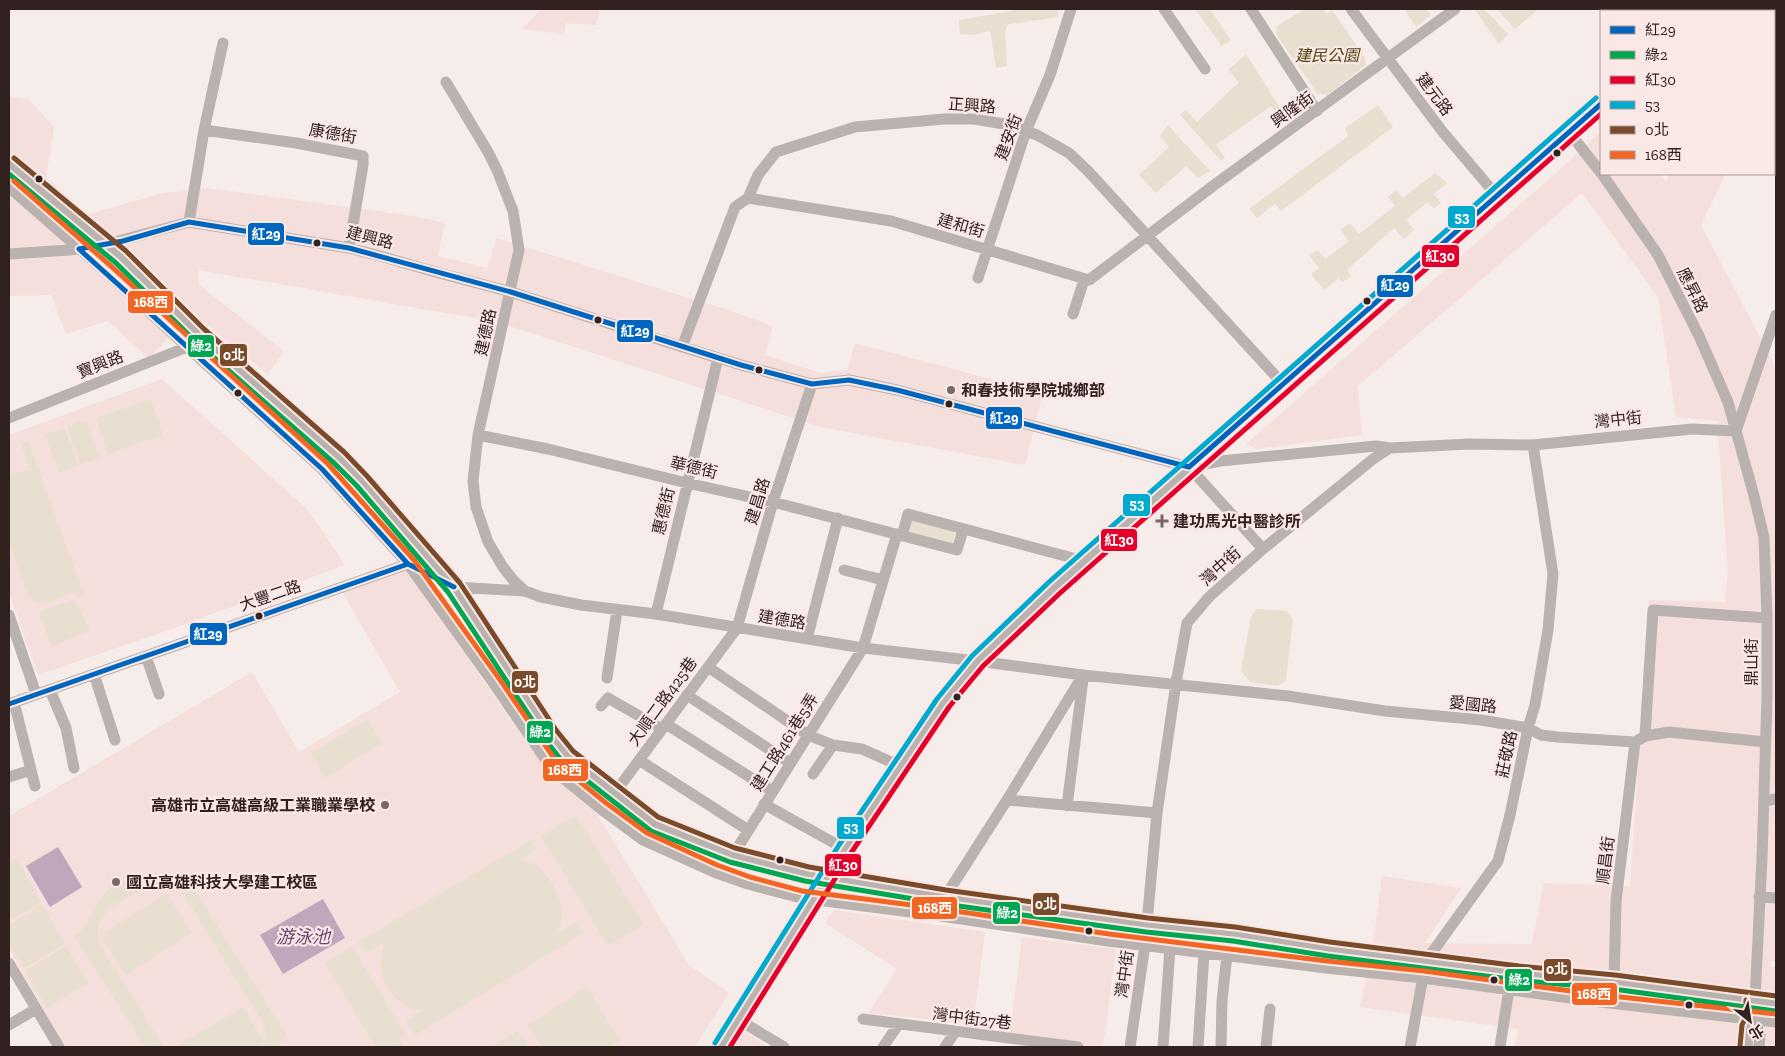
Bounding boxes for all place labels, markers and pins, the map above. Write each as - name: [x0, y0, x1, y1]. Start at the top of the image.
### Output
- unlabelled marker: [1552, 148, 1562, 158]
- unlabelled marker: [34, 174, 44, 184]
- unlabelled marker: [312, 238, 322, 248]
- unlabelled marker: [1362, 296, 1372, 306]
- unlabelled marker: [593, 315, 603, 325]
- unlabelled marker: [754, 365, 764, 375]
- place label: 和春技術學院城鄉部: [961, 381, 1105, 400]
- marker: 和春技術學院城鄉部: [945, 384, 957, 396]
- unlabelled marker: [233, 388, 243, 398]
- unlabelled marker: [944, 399, 954, 409]
- place label: 建功馬光中醫診所: [1173, 512, 1301, 531]
- marker: 建功馬光中醫診所: [1155, 514, 1169, 528]
- unlabelled marker: [254, 611, 264, 621]
- unlabelled marker: [952, 692, 962, 702]
- place label: 高雄市立高雄高級工業職業學校: [151, 796, 376, 815]
- marker: 高雄市立高雄高級工業職業學校: [379, 799, 391, 811]
- unlabelled marker: [775, 855, 785, 865]
- place label: 國立高雄科技大學建工校區: [126, 873, 318, 892]
- marker: 國立高雄科技大學建工校區: [110, 876, 122, 888]
- unlabelled marker: [1084, 926, 1094, 936]
- unlabelled marker: [1489, 975, 1499, 985]
- unlabelled marker: [1684, 1000, 1694, 1010]

